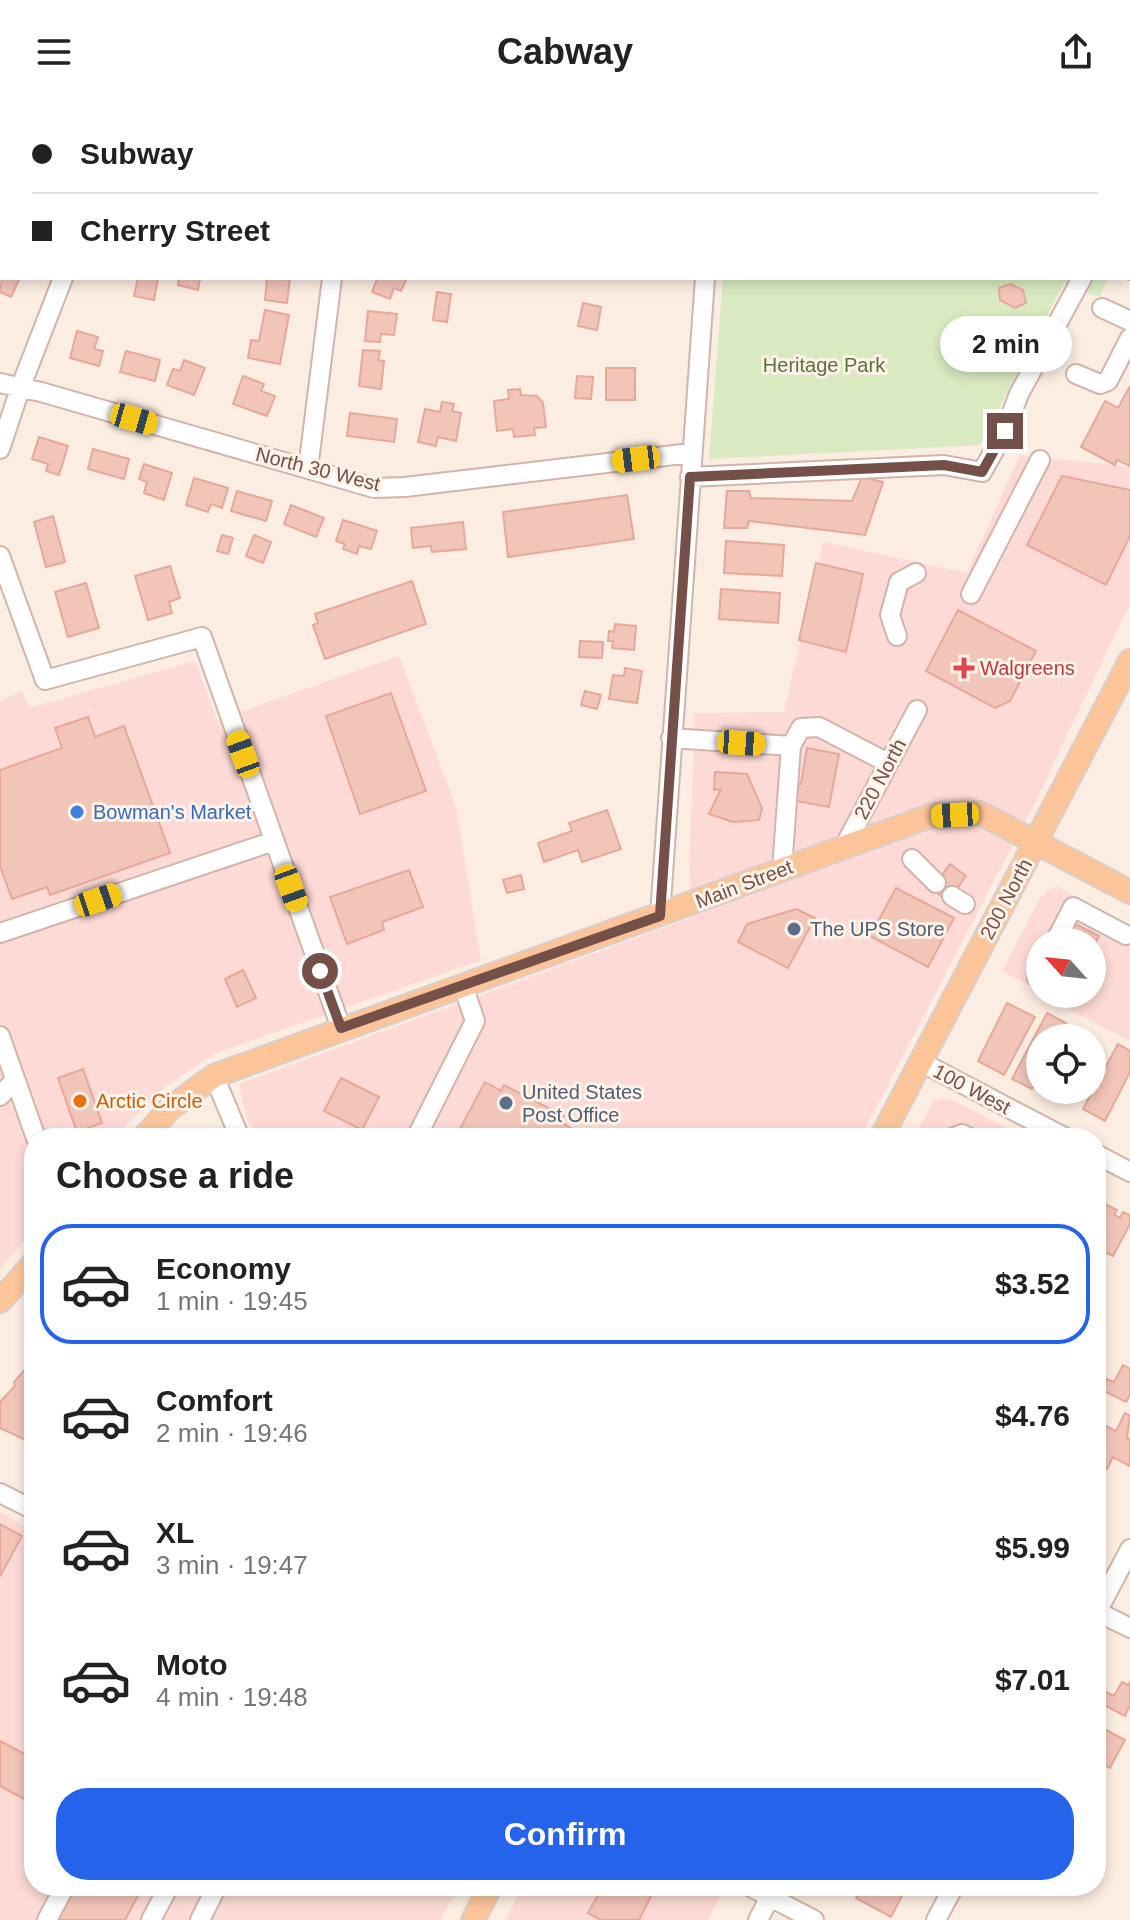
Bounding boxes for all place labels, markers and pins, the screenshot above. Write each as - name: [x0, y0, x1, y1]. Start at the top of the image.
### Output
- place label: Walgreens: [980, 657, 1075, 679]
- marker: Walgreens: [955, 659, 973, 677]
- place label: Bowman's Market: [93, 801, 252, 823]
- marker: Bowman's Market: [68, 803, 86, 821]
- place label: The UPS Store: [810, 918, 945, 940]
- marker: The UPS Store: [785, 920, 803, 938]
- place label: United States Post Office: [522, 1081, 642, 1126]
- place label: Arctic Circle: [96, 1090, 203, 1112]
- marker: Arctic Circle: [71, 1092, 89, 1110]
- marker: United States Post Office: [497, 1094, 515, 1112]

